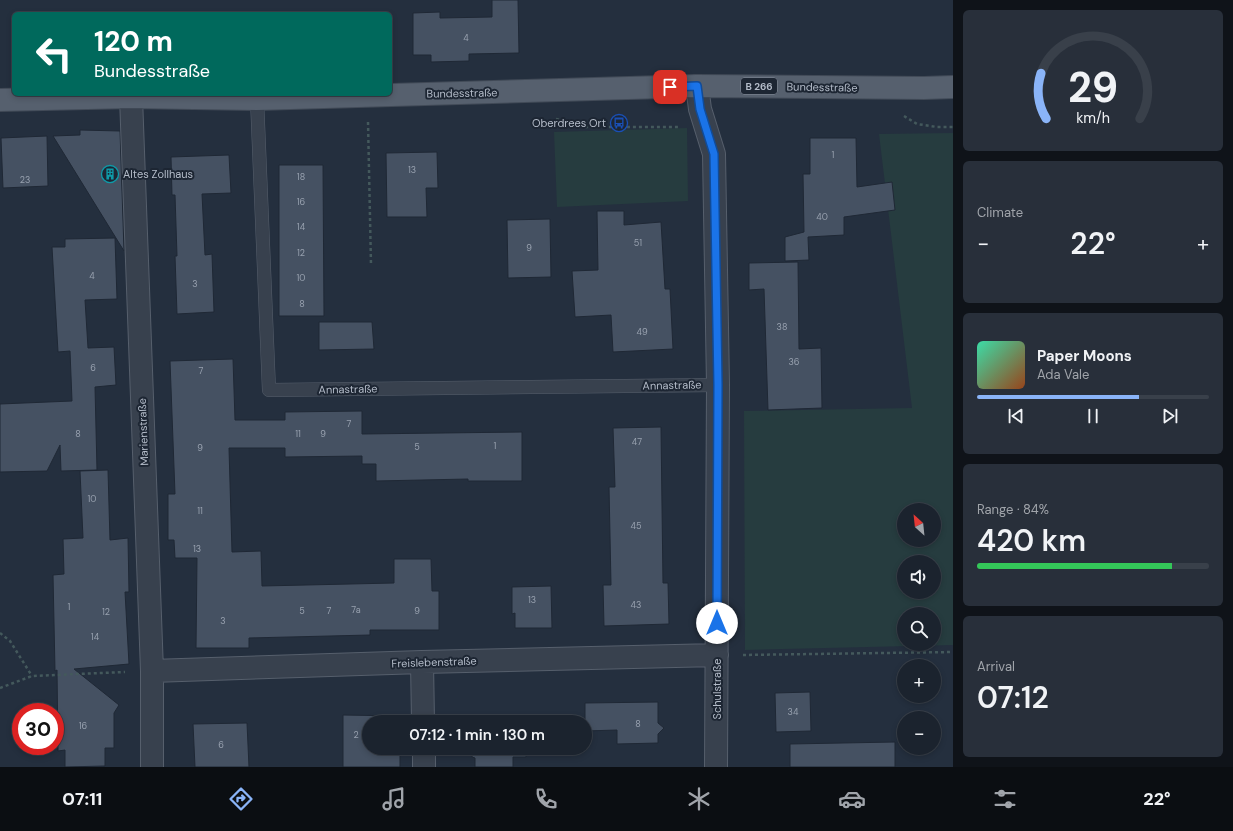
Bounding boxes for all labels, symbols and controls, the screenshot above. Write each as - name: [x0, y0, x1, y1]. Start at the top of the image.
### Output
- text: 120 m: [94, 23, 173, 60]
- icon: left: [28, 28, 80, 80]
- house number: 4: [463, 32, 469, 44]
- text: Bundesstraße: [94, 59, 210, 83]
- text: 29: [1068, 61, 1118, 115]
- pin: [653, 70, 687, 104]
- icon: arrive: [659, 76, 681, 98]
- road number: B 266: [741, 78, 777, 94]
- street label: Bundesstraße: [786, 79, 858, 95]
- street label: Bundesstraße: [426, 85, 498, 101]
- text: km/h: [1076, 108, 1110, 126]
- bus stop icon: Oberdrees Ort: [609, 113, 629, 133]
- place label: Oberdrees Ort: [532, 116, 606, 130]
- house number: 1: [832, 149, 835, 161]
- building icon: Altes Zollhaus: [100, 164, 120, 184]
- house number: 13: [408, 164, 416, 176]
- place label: Altes Zollhaus: [123, 167, 193, 181]
- house number: 18: [297, 171, 305, 183]
- house number: 23: [20, 174, 30, 186]
- house number: 16: [297, 196, 306, 208]
- text: Climate: [977, 204, 1023, 221]
- house number: 40: [816, 211, 828, 223]
- house number: 14: [297, 221, 306, 233]
- text: 22°: [1070, 224, 1116, 263]
- text: −: [977, 229, 989, 258]
- text: +: [1197, 229, 1209, 258]
- house number: 51: [634, 237, 642, 249]
- house number: 9: [526, 242, 532, 254]
- house number: 12: [297, 247, 305, 259]
- house number: 4: [89, 270, 95, 282]
- house number: 10: [297, 272, 305, 284]
- house number: 3: [192, 278, 198, 290]
- house number: 8: [299, 298, 305, 310]
- house number: 38: [777, 321, 787, 333]
- house number: 49: [636, 326, 648, 338]
- text: Paper Moons: [1037, 346, 1132, 366]
- house number: 36: [789, 356, 800, 368]
- house number: 6: [90, 362, 96, 374]
- house number: 7: [199, 365, 204, 377]
- text: Ada Vale: [1037, 366, 1089, 383]
- street label: Annastraße: [642, 377, 702, 393]
- street label: Annastraße: [318, 381, 378, 397]
- street label: Marienstraße: [135, 398, 151, 466]
- icon: previous: [1005, 405, 1027, 427]
- icon: pause: [1082, 405, 1104, 427]
- icon: next: [1159, 405, 1181, 427]
- house number: 7: [347, 418, 352, 430]
- house number: 8: [75, 428, 81, 440]
- house number: 11: [295, 428, 301, 440]
- house number: 9: [320, 428, 326, 440]
- house number: 47: [632, 436, 642, 448]
- house number: 1: [494, 440, 497, 452]
- house number: 5: [414, 441, 420, 453]
- house number: 9: [197, 442, 203, 454]
- house number: 10: [88, 493, 96, 505]
- text: Range · 84%: [977, 501, 1049, 518]
- north arrow: [897, 503, 941, 547]
- map controls: [897, 503, 941, 755]
- house number: 11: [197, 505, 203, 517]
- house number: 45: [631, 520, 641, 532]
- text: 420 km: [977, 521, 1086, 560]
- house number: 13: [193, 543, 201, 555]
- button: sound: [897, 555, 941, 599]
- house number: 13: [528, 594, 536, 606]
- house number: 43: [631, 599, 641, 611]
- house number: 1: [68, 601, 71, 613]
- position arrow: [696, 602, 738, 644]
- house number: 7a: [351, 604, 361, 616]
- house number: 5: [299, 605, 305, 617]
- house number: 7: [327, 605, 332, 617]
- house number: 9: [414, 605, 420, 617]
- house number: 12: [102, 606, 110, 618]
- button: search: [897, 607, 941, 651]
- house number: 3: [220, 615, 226, 627]
- house number: 14: [91, 631, 100, 643]
- street label: Freislebenstraße: [391, 654, 477, 670]
- text: Arrival: [977, 658, 1015, 675]
- street label: Schulstraße: [710, 659, 724, 719]
- button: +: [897, 659, 941, 703]
- text: 07:12: [977, 678, 1049, 717]
- speed limit sign: 30: [12, 703, 64, 755]
- house number: 34: [788, 706, 799, 718]
- button: −: [897, 711, 941, 755]
- house number: 8: [635, 718, 641, 730]
- house number: 16: [79, 720, 88, 732]
- text: 07:12 · 1 min · 130 m: [409, 725, 545, 745]
- house number: 2: [353, 729, 359, 741]
- house number: 6: [218, 739, 224, 751]
- icon: directions: [227, 785, 255, 813]
- icon: music: [380, 785, 408, 813]
- icon: phone: [532, 785, 560, 813]
- icon: climate: [685, 785, 713, 813]
- icon: car: [838, 785, 866, 813]
- icon: filters: [991, 785, 1019, 813]
- text: 07:11: [62, 787, 102, 811]
- text: 22°: [1143, 787, 1171, 811]

